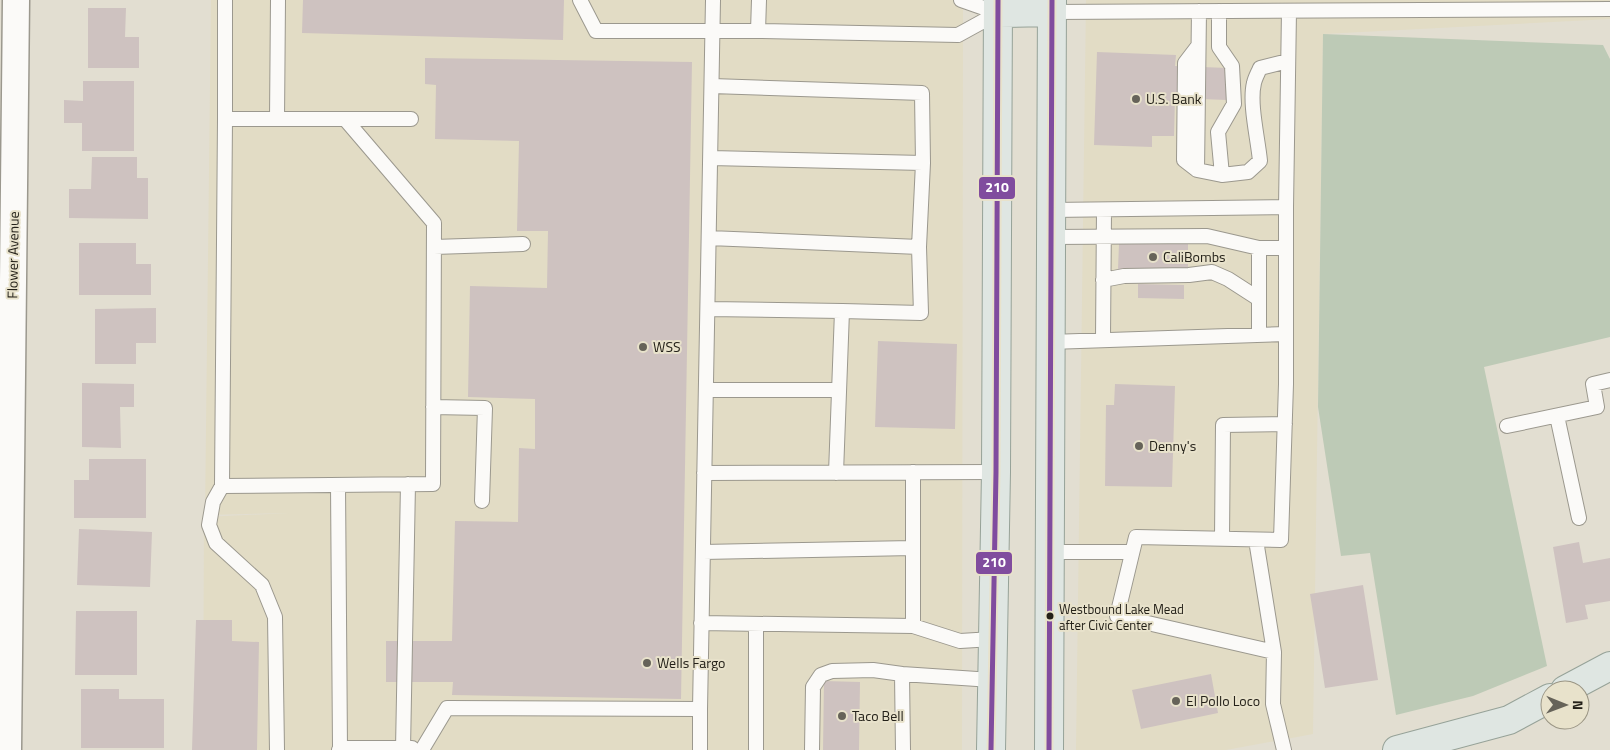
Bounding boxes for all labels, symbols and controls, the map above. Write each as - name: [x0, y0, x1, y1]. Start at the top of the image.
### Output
- place label: U.S. Bank: [1146, 88, 1202, 109]
- marker: U.S. Bank: [1130, 93, 1142, 105]
- line badge: 210: [978, 176, 1016, 200]
- text: 210: [985, 176, 1009, 197]
- street label: Flower Avenue: [1, 211, 24, 299]
- place label: CaliBombs: [1163, 246, 1226, 267]
- marker: CaliBombs: [1147, 251, 1159, 263]
- place label: WSS: [653, 336, 681, 357]
- marker: WSS: [637, 341, 649, 353]
- place label: Denny's: [1149, 435, 1196, 456]
- marker: Denny's: [1133, 440, 1145, 452]
- line badge: 210: [975, 551, 1013, 575]
- text: 210: [982, 551, 1006, 572]
- place label: Westbound Lake Mead after Civic Center: [1059, 599, 1184, 635]
- marker: Westbound Lake Mead after Civic Center: [1045, 611, 1055, 621]
- place label: Wells Fargo: [657, 652, 726, 673]
- marker: Wells Fargo: [641, 657, 653, 669]
- north arrow: [1540, 680, 1590, 730]
- place label: El Pollo Loco: [1186, 690, 1260, 711]
- marker: El Pollo Loco: [1170, 695, 1182, 707]
- text: N: [1568, 700, 1589, 710]
- place label: Taco Bell: [852, 705, 904, 726]
- marker: Taco Bell: [836, 710, 848, 722]

